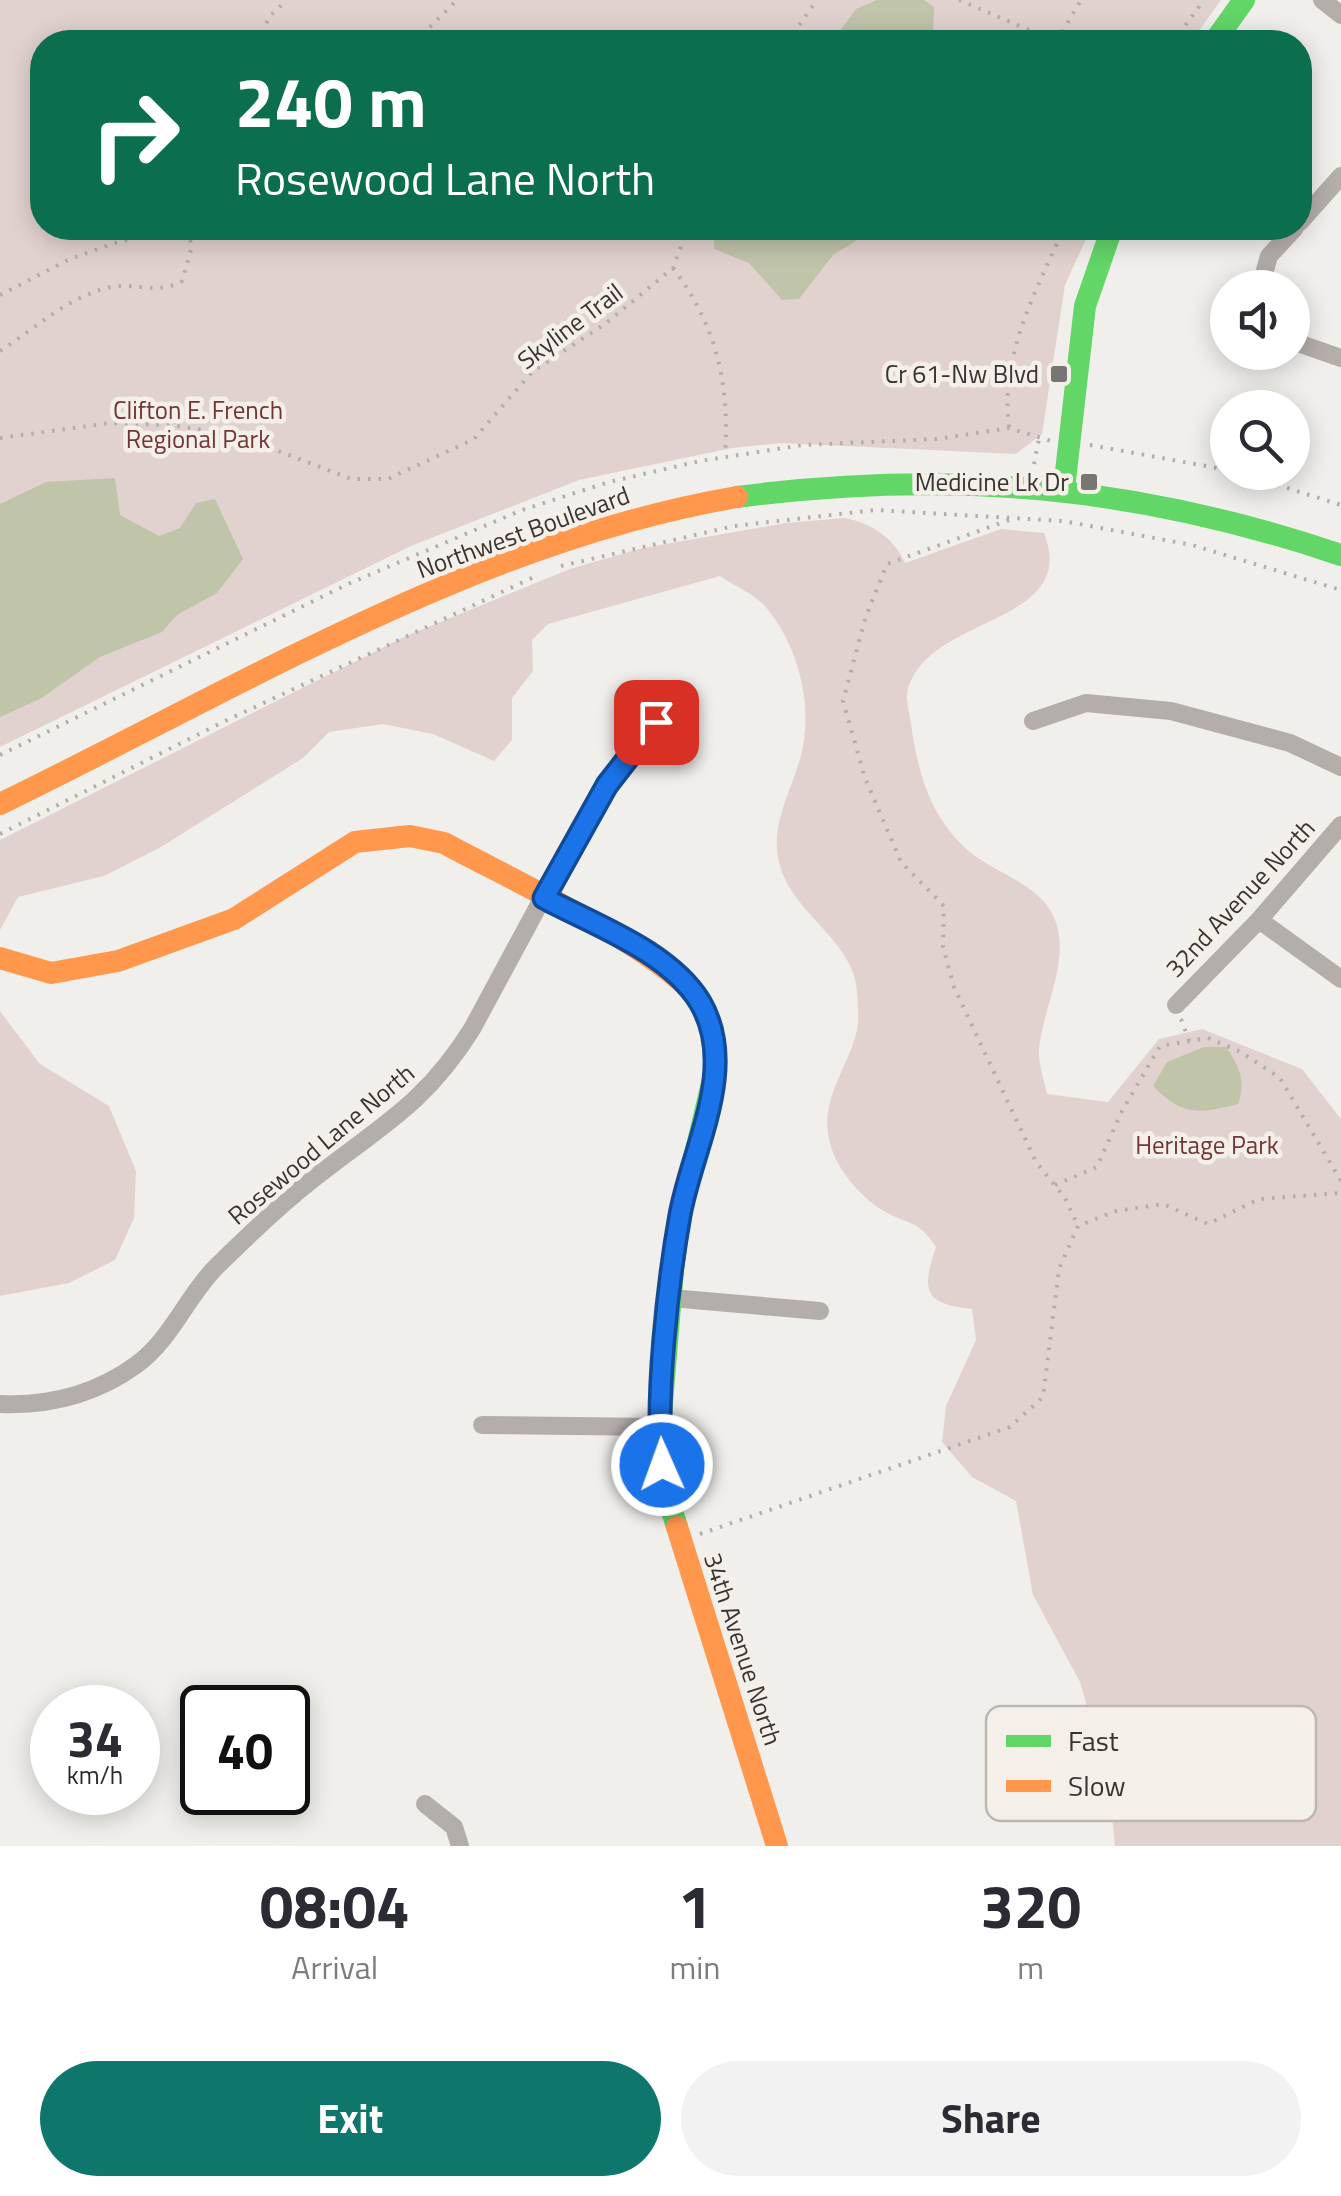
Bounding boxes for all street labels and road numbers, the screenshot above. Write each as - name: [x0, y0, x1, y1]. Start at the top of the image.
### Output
- street label: Skyline Trail: [509, 274, 631, 378]
- street label: Northwest Boulevard: [411, 476, 635, 588]
- street label: 32nd Avenue North: [1156, 810, 1324, 986]
- street label: Rosewood Lane North: [219, 1054, 423, 1234]
- street label: 34th Avenue North: [694, 1548, 792, 1750]

